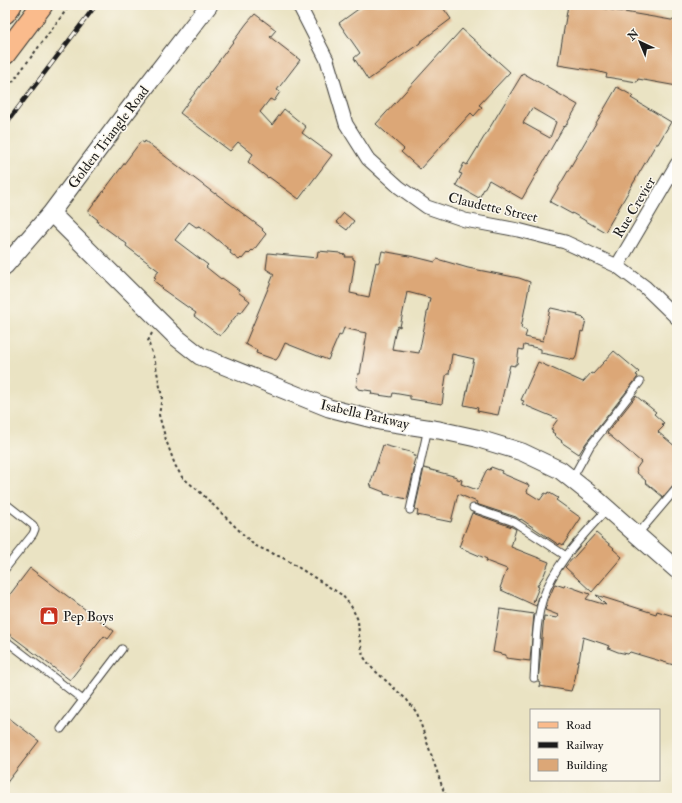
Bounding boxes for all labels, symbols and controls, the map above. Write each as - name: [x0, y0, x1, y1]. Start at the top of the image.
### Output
- north arrow: [620, 22, 660, 62]
- text: N: [625, 26, 642, 44]
- street label: Golden Triangle Road: [64, 83, 153, 192]
- street label: Rue Crevier: [610, 173, 660, 241]
- street label: Claudette Street: [447, 189, 540, 226]
- street label: Isabella Parkway: [319, 396, 412, 434]
- shop icon: Pep Boys: [38, 605, 60, 627]
- place label: Pep Boys: [63, 608, 114, 626]
- legend: [530, 709, 660, 781]
- text: Road: [566, 718, 591, 733]
- text: Railway: [566, 738, 604, 753]
- text: Building: [566, 758, 609, 773]

